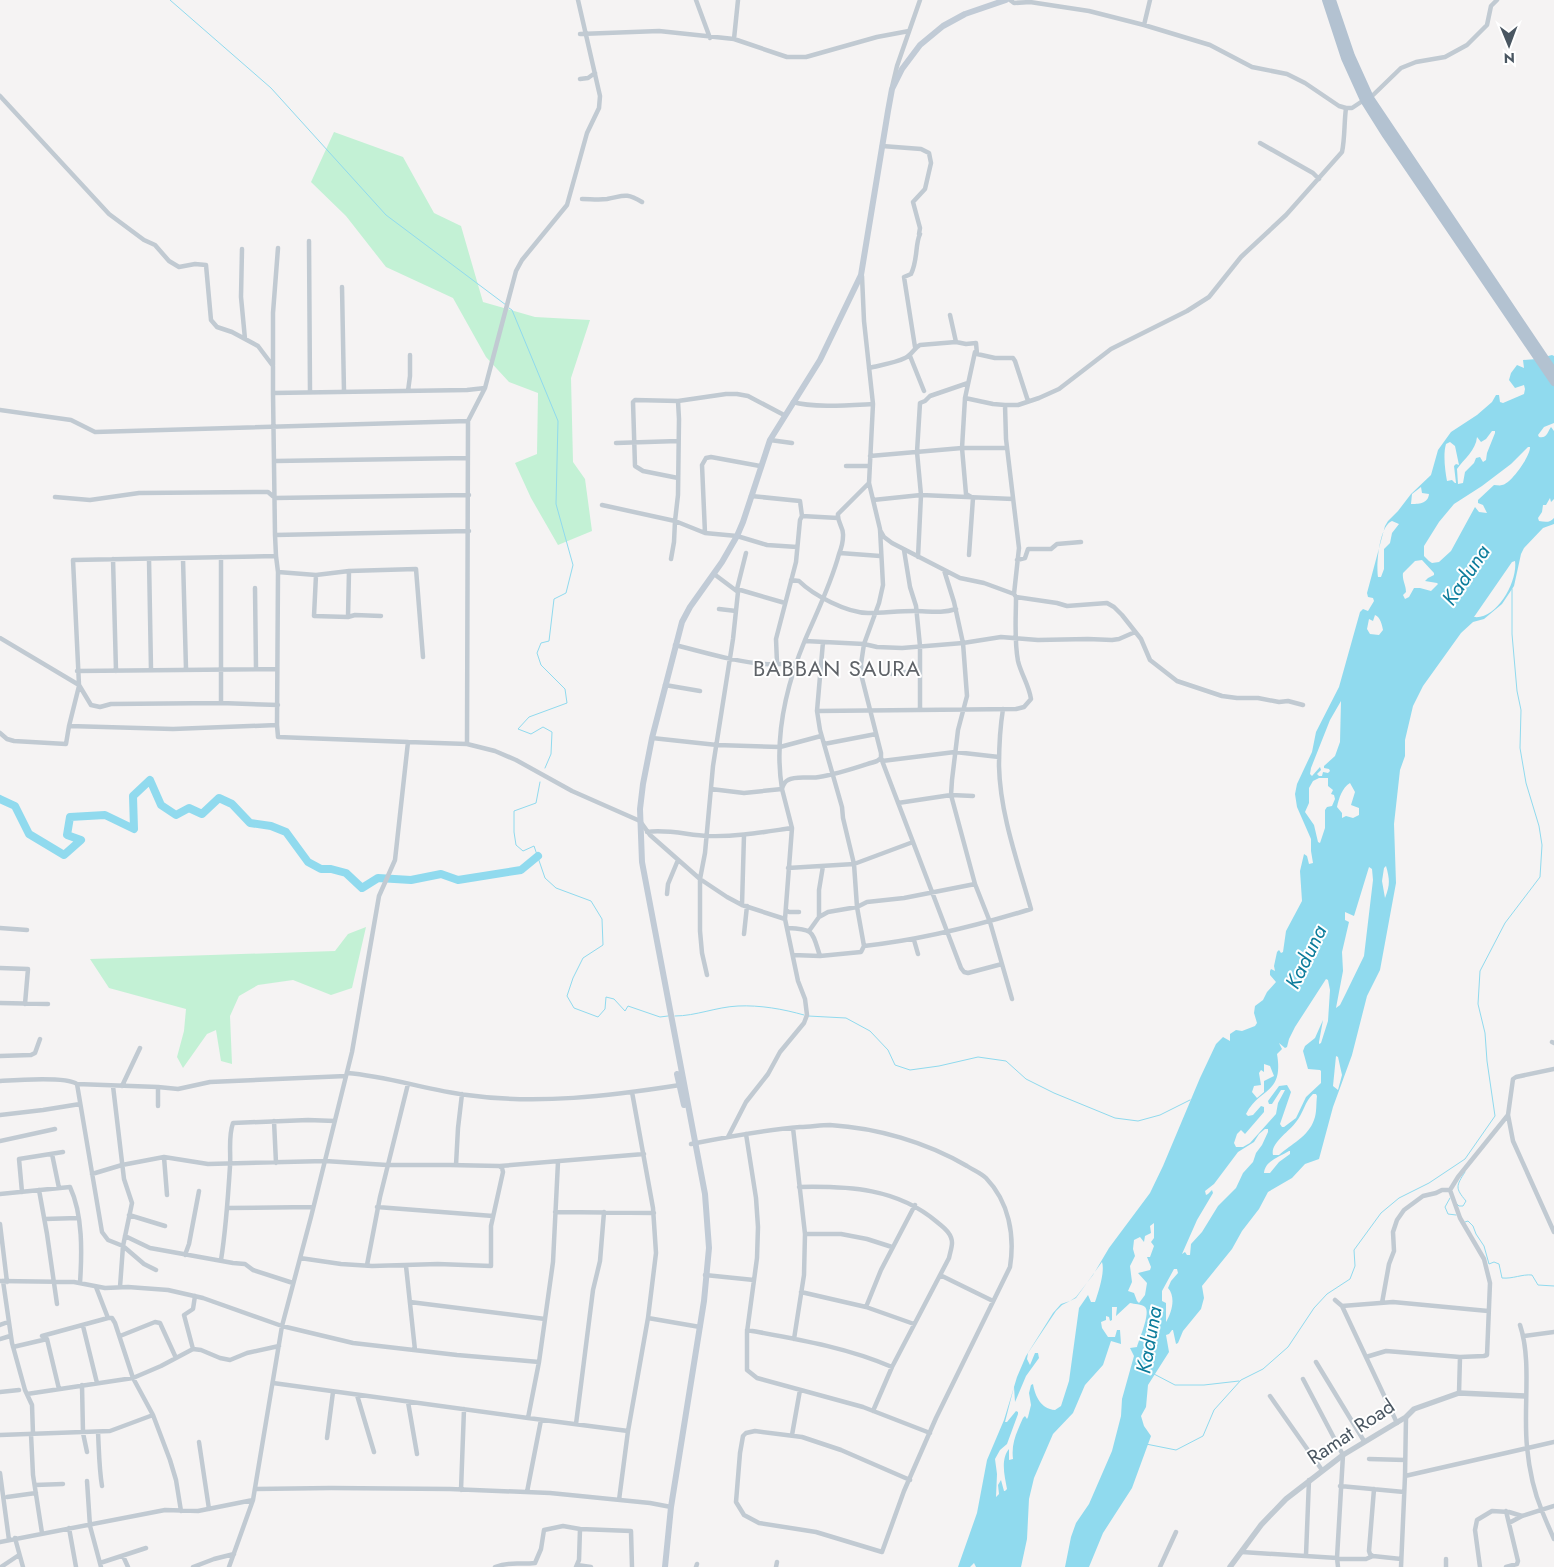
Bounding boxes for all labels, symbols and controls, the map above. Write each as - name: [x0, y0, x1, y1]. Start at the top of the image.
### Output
- north arrow: [1484, 20, 1534, 70]
- text: N: [1503, 48, 1515, 68]
- water label: Kaduna: [1435, 538, 1498, 611]
- district label: BABBAN SAURA: [753, 652, 921, 684]
- water label: Kaduna: [1278, 920, 1334, 994]
- water label: Kaduna: [1128, 1304, 1170, 1376]
- street label: Ramat Road: [1301, 1392, 1401, 1472]

